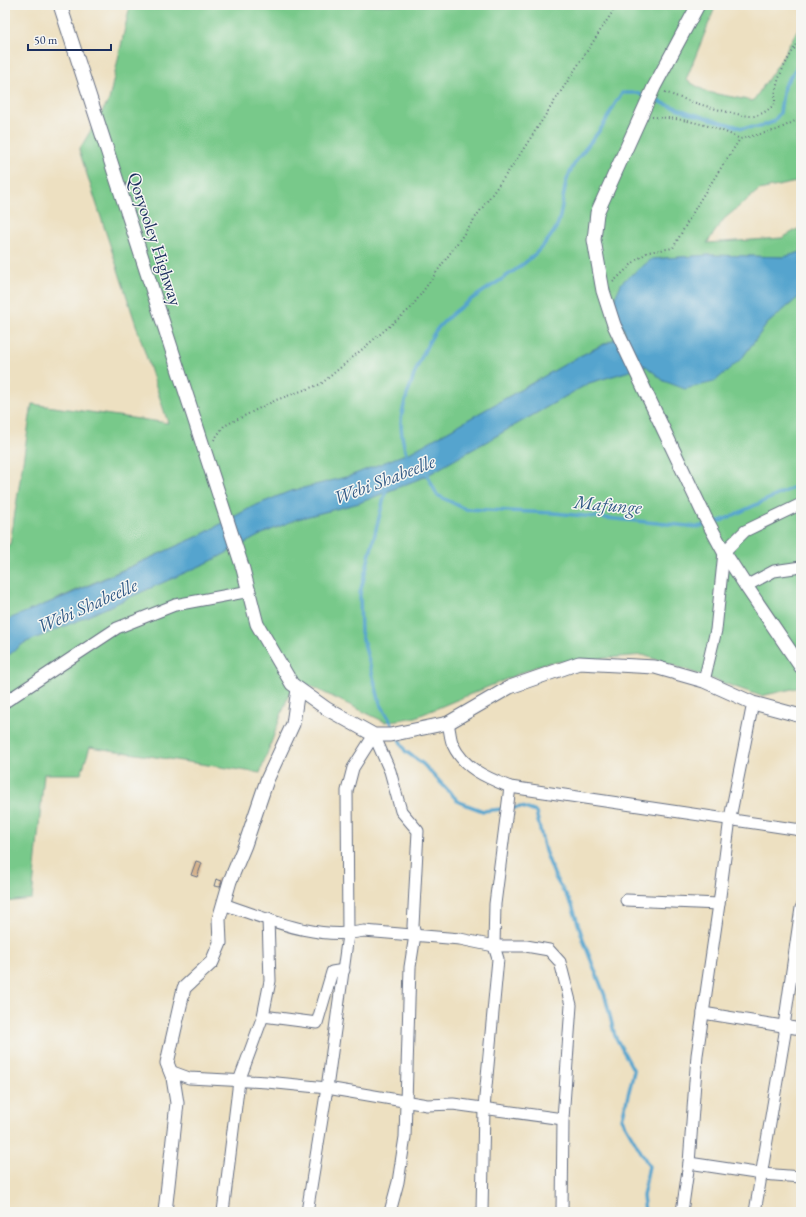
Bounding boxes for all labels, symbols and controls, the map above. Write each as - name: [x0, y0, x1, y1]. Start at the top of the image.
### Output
- scale bar: [28, 26, 111, 52]
- text: 50 m: [34, 32, 58, 48]
- street label: Qoryooley Highway: [123, 169, 188, 309]
- water label: Webi Shabeelle: [330, 448, 439, 510]
- water label: Mafunge: [572, 489, 643, 520]
- water label: Webi Shabeelle: [33, 572, 142, 639]

